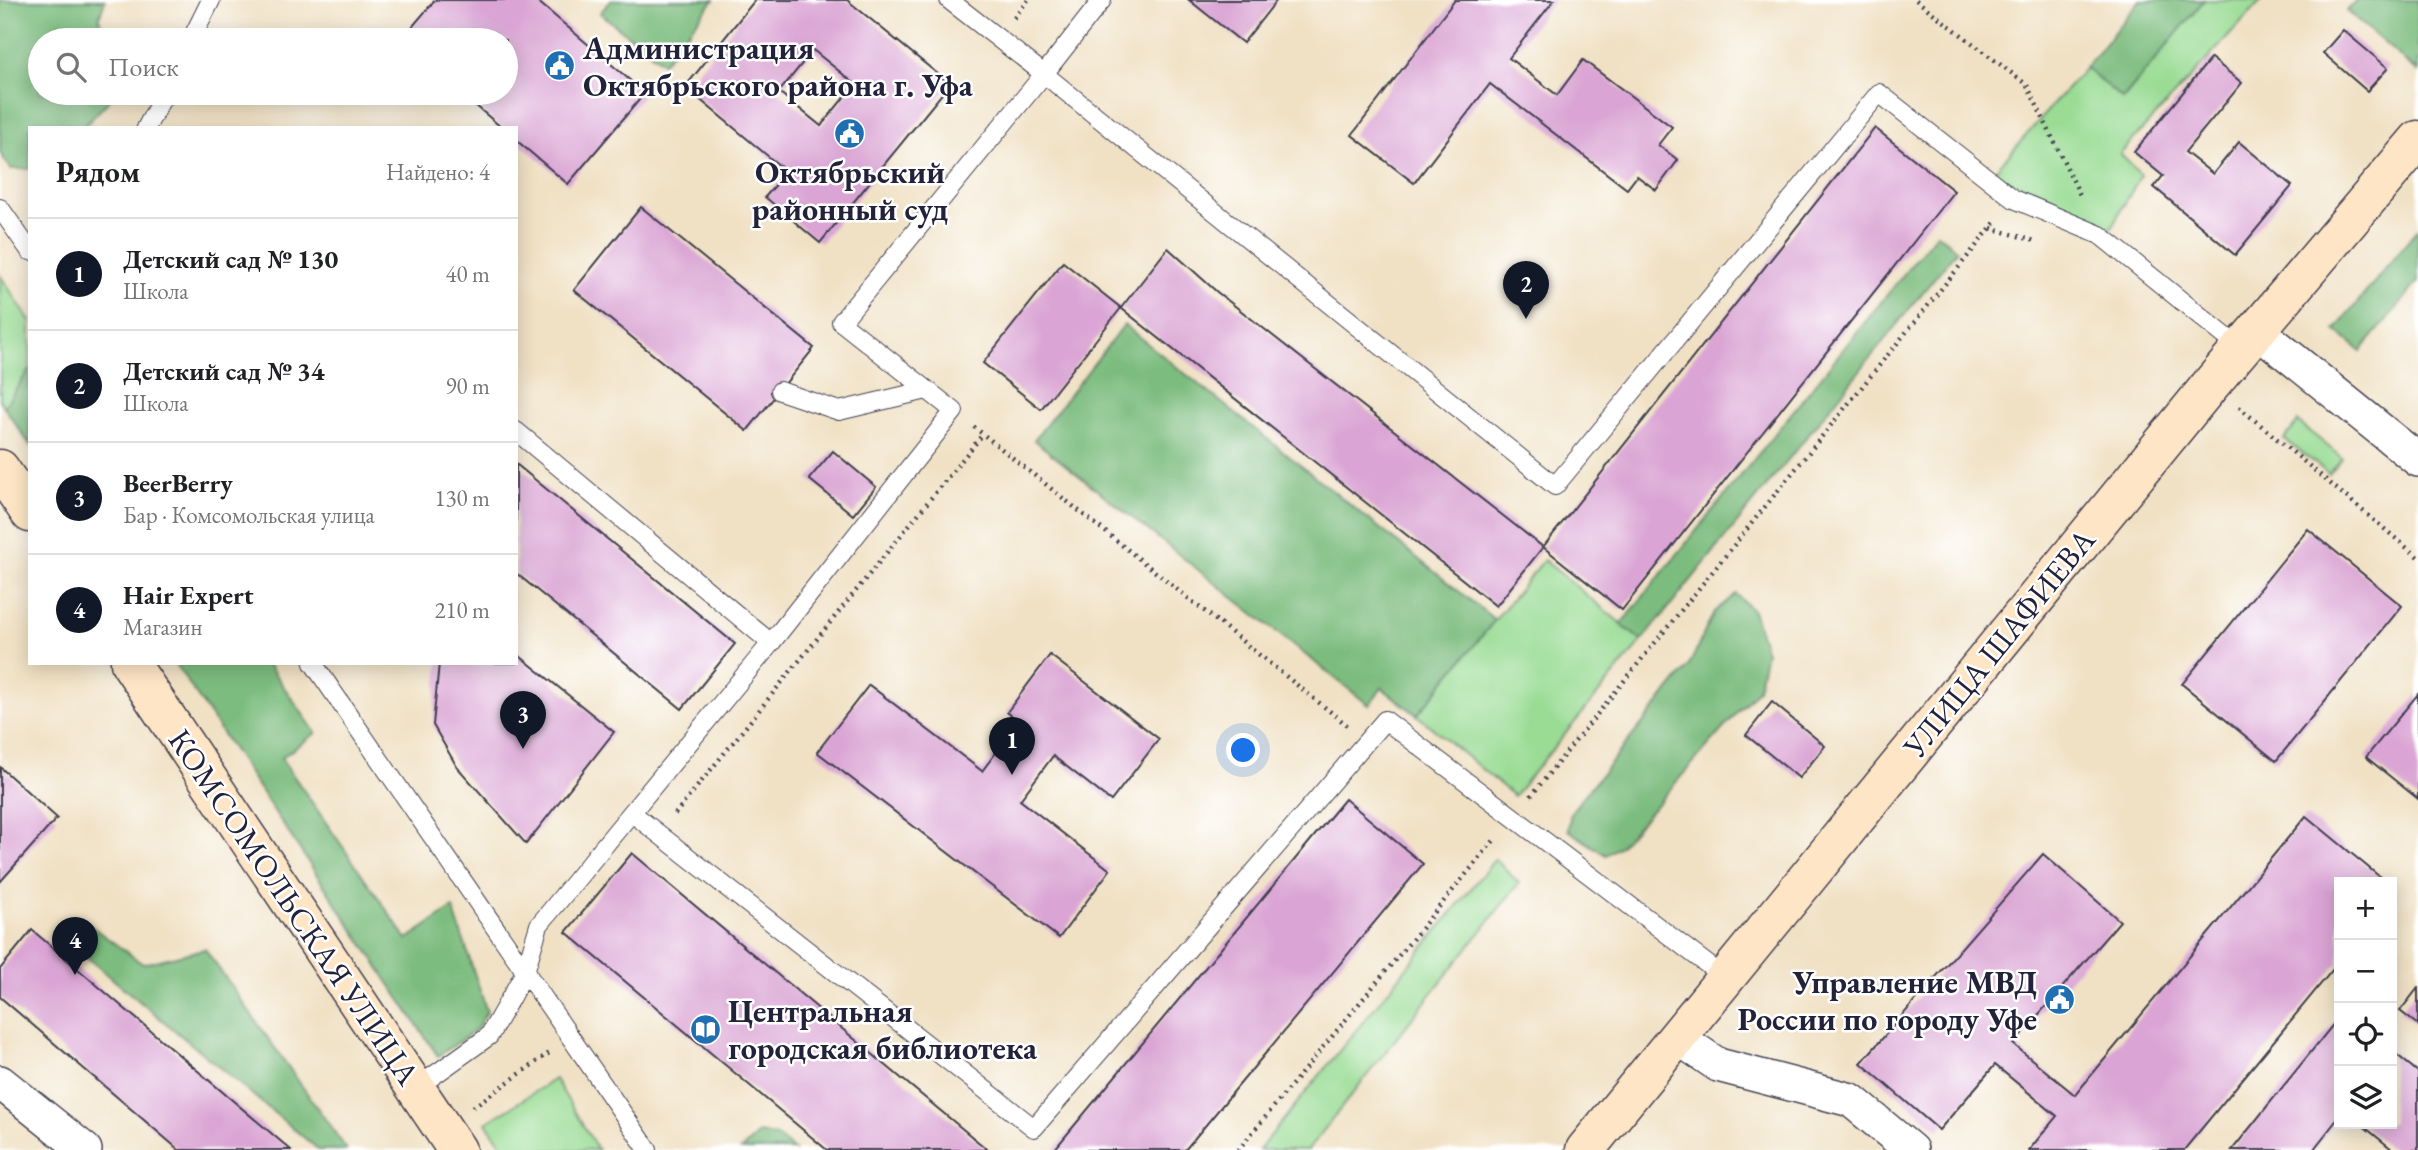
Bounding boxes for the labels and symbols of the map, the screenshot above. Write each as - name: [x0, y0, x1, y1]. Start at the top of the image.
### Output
- place label: Администрация Октябрьского района г. Уфа: [582, 27, 974, 106]
- public building icon: Администрация Октябрьского района г. Уфа: [543, 49, 577, 83]
- public building icon: Октябрьский районный суд: [833, 116, 867, 150]
- place label: Октябрьский районный суд: [752, 151, 948, 230]
- pin: 2: [1503, 261, 1549, 319]
- street label: УЛИЦА ШАФИЕВА: [1893, 519, 2105, 767]
- pin: 3: [500, 691, 546, 749]
- pin: 1: [989, 717, 1035, 775]
- street label: КОМСОМОЛЬСКАЯ УЛИЦА: [159, 721, 430, 1094]
- your location: [1226, 733, 1260, 767]
- pin: 4: [52, 917, 98, 975]
- place label: Управление МВД России по городу Уфе: [1737, 961, 2037, 1040]
- public building icon: Управление МВД России по городу Уфе: [2043, 983, 2077, 1017]
- place label: Центральная городская библиотека: [728, 990, 1038, 1069]
- library icon: Центральная городская библиотека: [688, 1012, 722, 1046]

